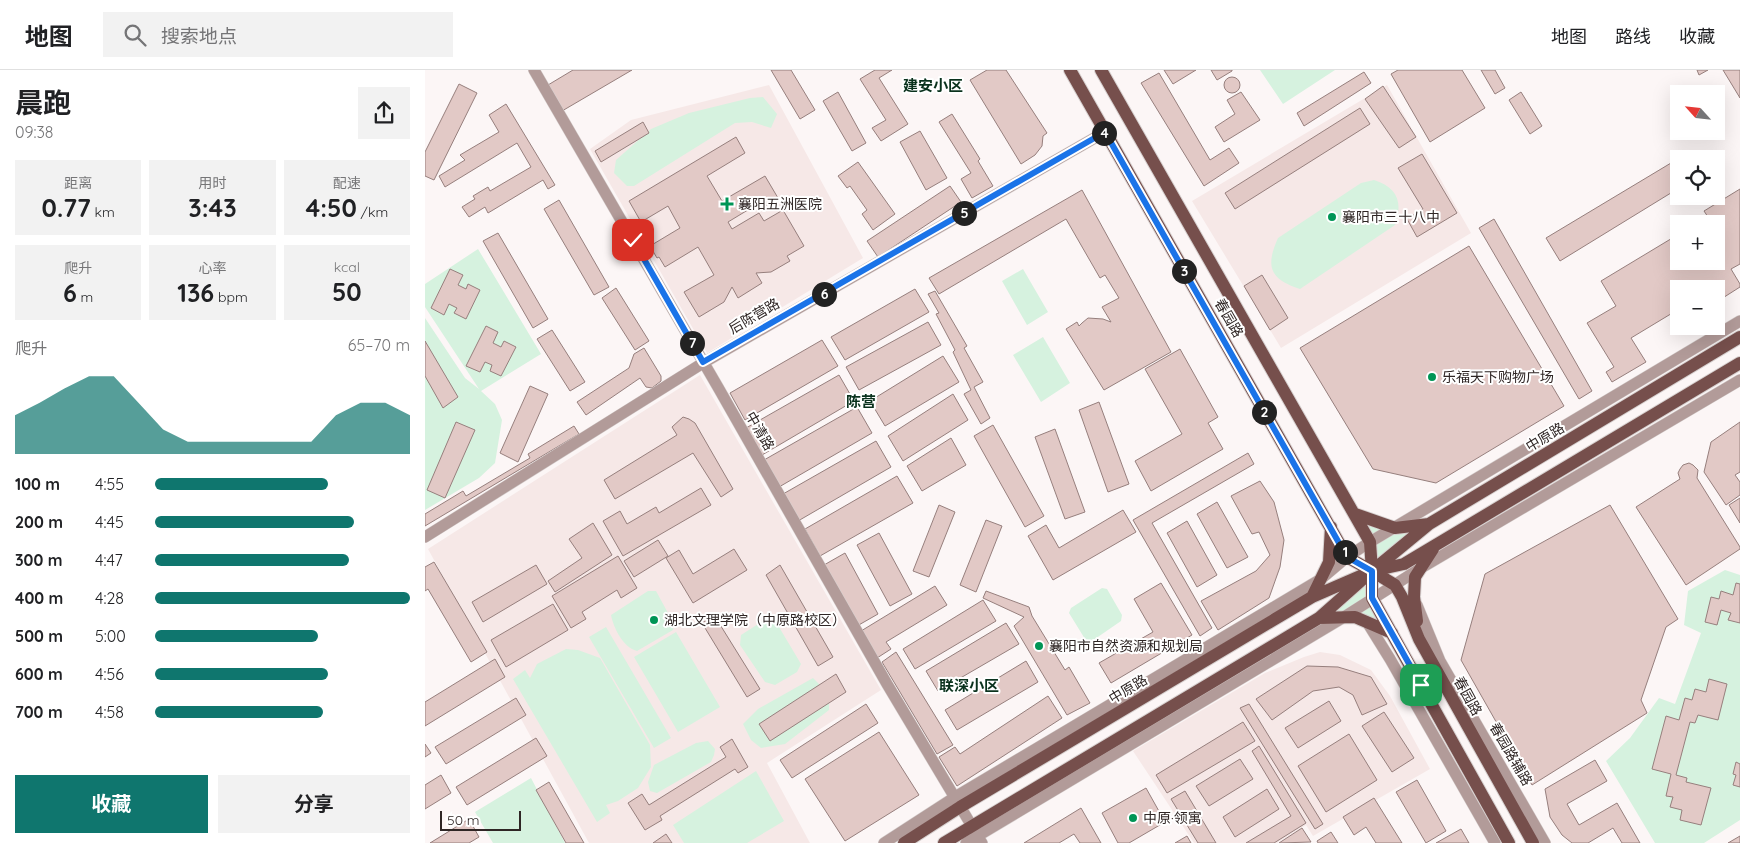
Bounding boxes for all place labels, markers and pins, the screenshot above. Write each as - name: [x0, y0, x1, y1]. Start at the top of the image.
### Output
- pin: 4: [1091, 120, 1117, 146]
- place label: 襄阳五洲医院: [738, 195, 822, 213]
- marker: 襄阳五洲医院: [720, 197, 734, 211]
- pin: 5: [951, 200, 977, 226]
- place label: 襄阳市三十八中: [1342, 208, 1440, 226]
- marker: 襄阳市三十八中: [1326, 211, 1338, 223]
- pin: [612, 219, 654, 261]
- pin: 3: [1171, 258, 1197, 284]
- pin: 6: [811, 282, 837, 306]
- pin: 7: [679, 330, 705, 356]
- place label: 乐福天下购物广场: [1442, 368, 1554, 386]
- marker: 乐福天下购物广场: [1426, 371, 1438, 383]
- pin: 2: [1251, 400, 1277, 424]
- pin: 1: [1333, 540, 1357, 564]
- place label: 湖北文理学院（中原路校区）: [664, 611, 846, 629]
- marker: 湖北文理学院（中原路校区）: [648, 614, 660, 626]
- place label: 襄阳市自然资源和规划局: [1049, 637, 1203, 655]
- marker: 襄阳市自然资源和规划局: [1033, 640, 1045, 652]
- pin: [1400, 664, 1442, 706]
- place label: 中原·领寓: [1143, 809, 1202, 827]
- marker: 中原·领寓: [1127, 812, 1139, 824]

